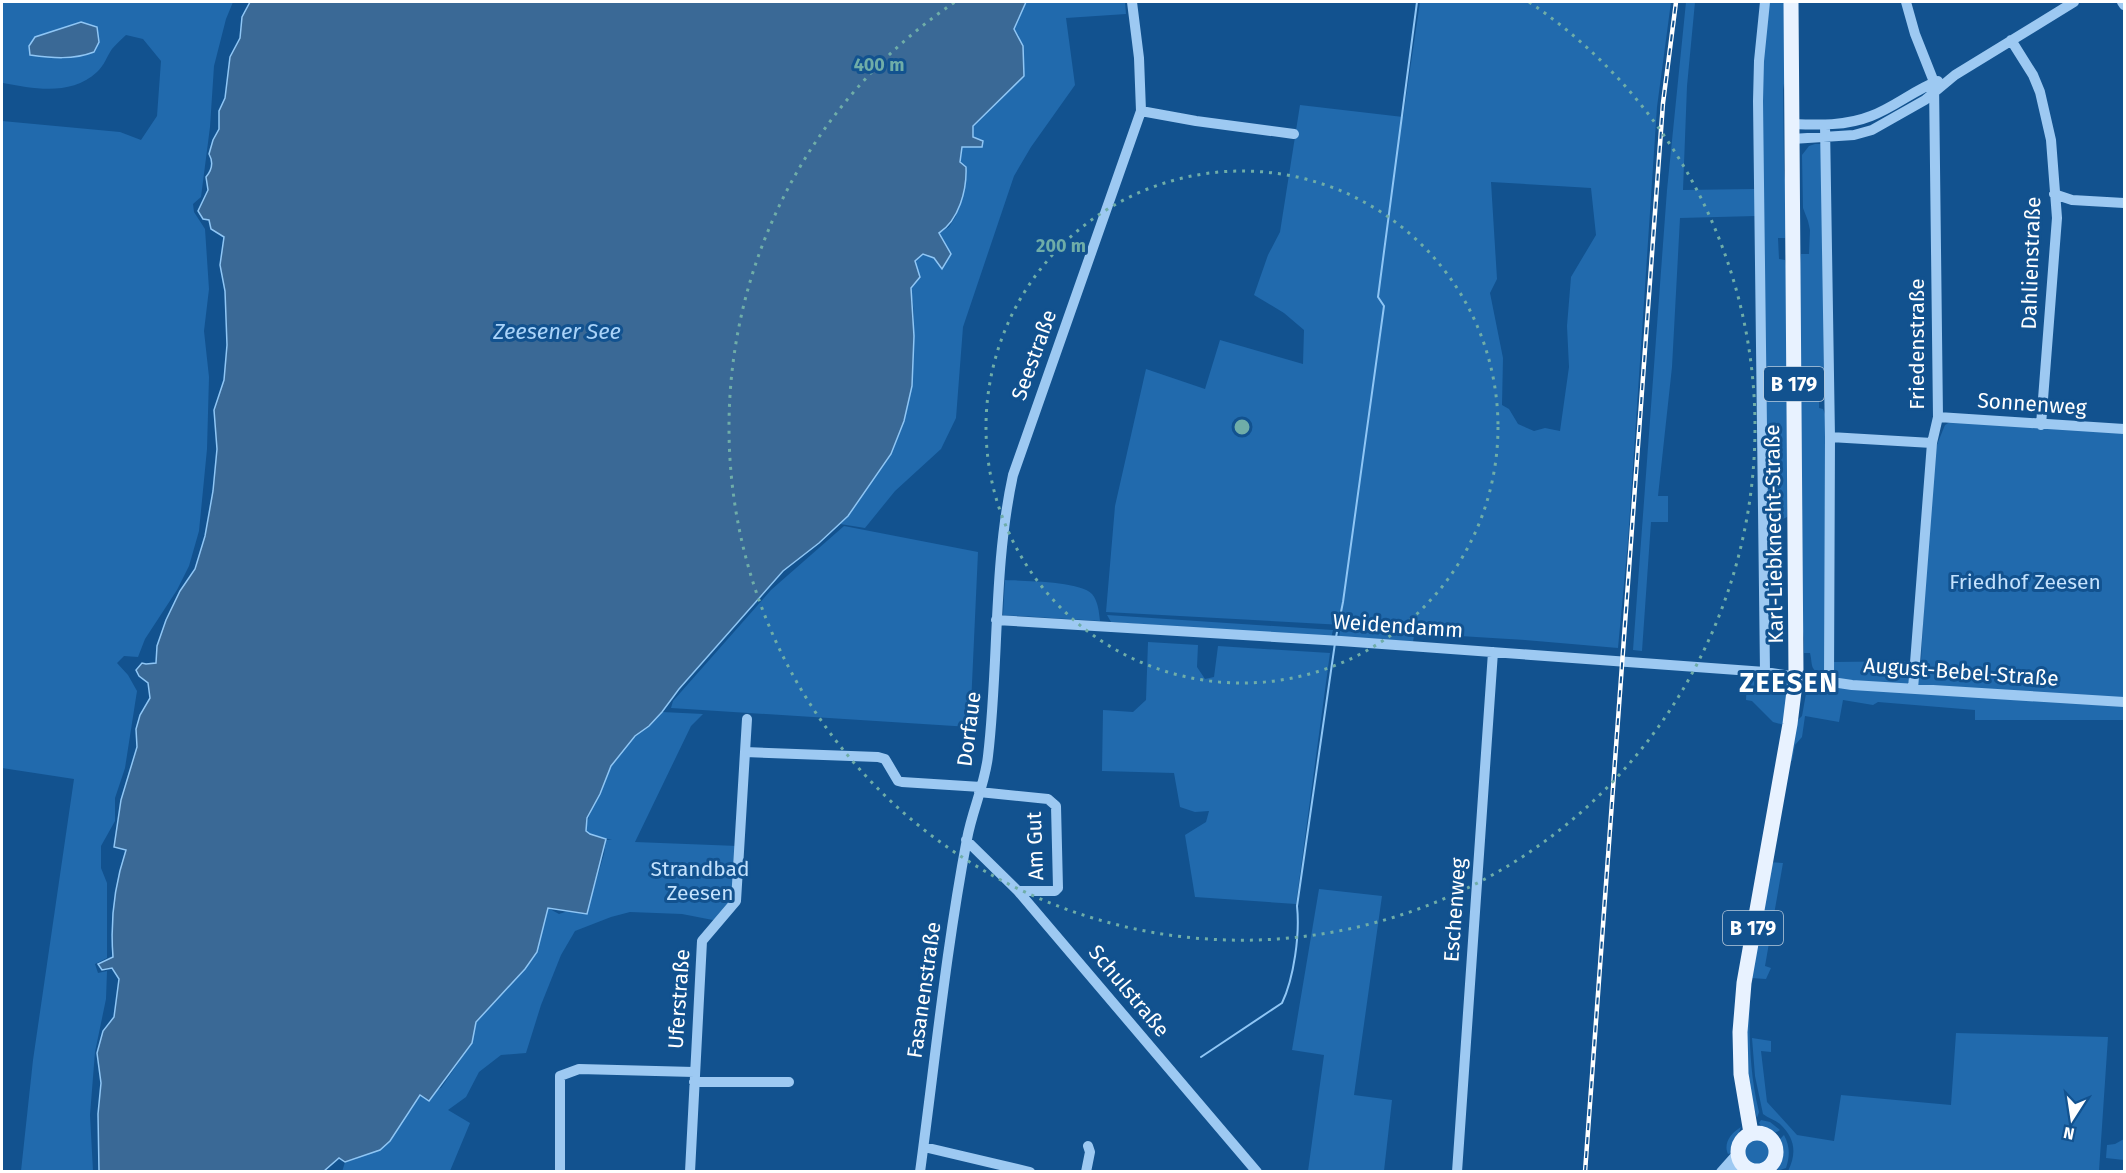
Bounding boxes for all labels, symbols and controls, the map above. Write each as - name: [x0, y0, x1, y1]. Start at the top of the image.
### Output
- text: 400 m: [854, 54, 904, 76]
- street label: Dahlienstraße: [2016, 196, 2046, 330]
- text: 200 m: [1036, 235, 1086, 257]
- street label: Friedenstraße: [1904, 278, 1930, 410]
- street label: Seestraße: [1006, 306, 1062, 404]
- water label: Zeesener See: [492, 318, 621, 345]
- road number: B 179: [1764, 367, 1824, 401]
- street label: Sonnenweg: [1976, 387, 2088, 421]
- centre of rings: [1232, 417, 1252, 437]
- street label: Karl-Liebknecht-Straße: [1759, 424, 1789, 644]
- park label: Friedhof Zeesen: [1949, 569, 2101, 595]
- street label: Weidendamm: [1332, 608, 1464, 644]
- street label: August-Bebel-Straße: [1863, 652, 2059, 692]
- district label: ZEESEN: [1739, 667, 1839, 699]
- street label: Dorfaue: [951, 690, 987, 768]
- street label: Am Gut: [1021, 811, 1049, 881]
- park label: Strandbad Zeesen: [651, 856, 749, 906]
- street label: Eschenweg: [1438, 857, 1472, 963]
- road number: B 179: [1723, 911, 1783, 945]
- street label: Fasanenstraße: [902, 920, 946, 1060]
- street label: Schulstraße: [1083, 940, 1175, 1042]
- street label: Uferstraße: [663, 948, 695, 1050]
- north arrow: [2042, 1089, 2102, 1149]
- text: N: [2062, 1123, 2076, 1144]

